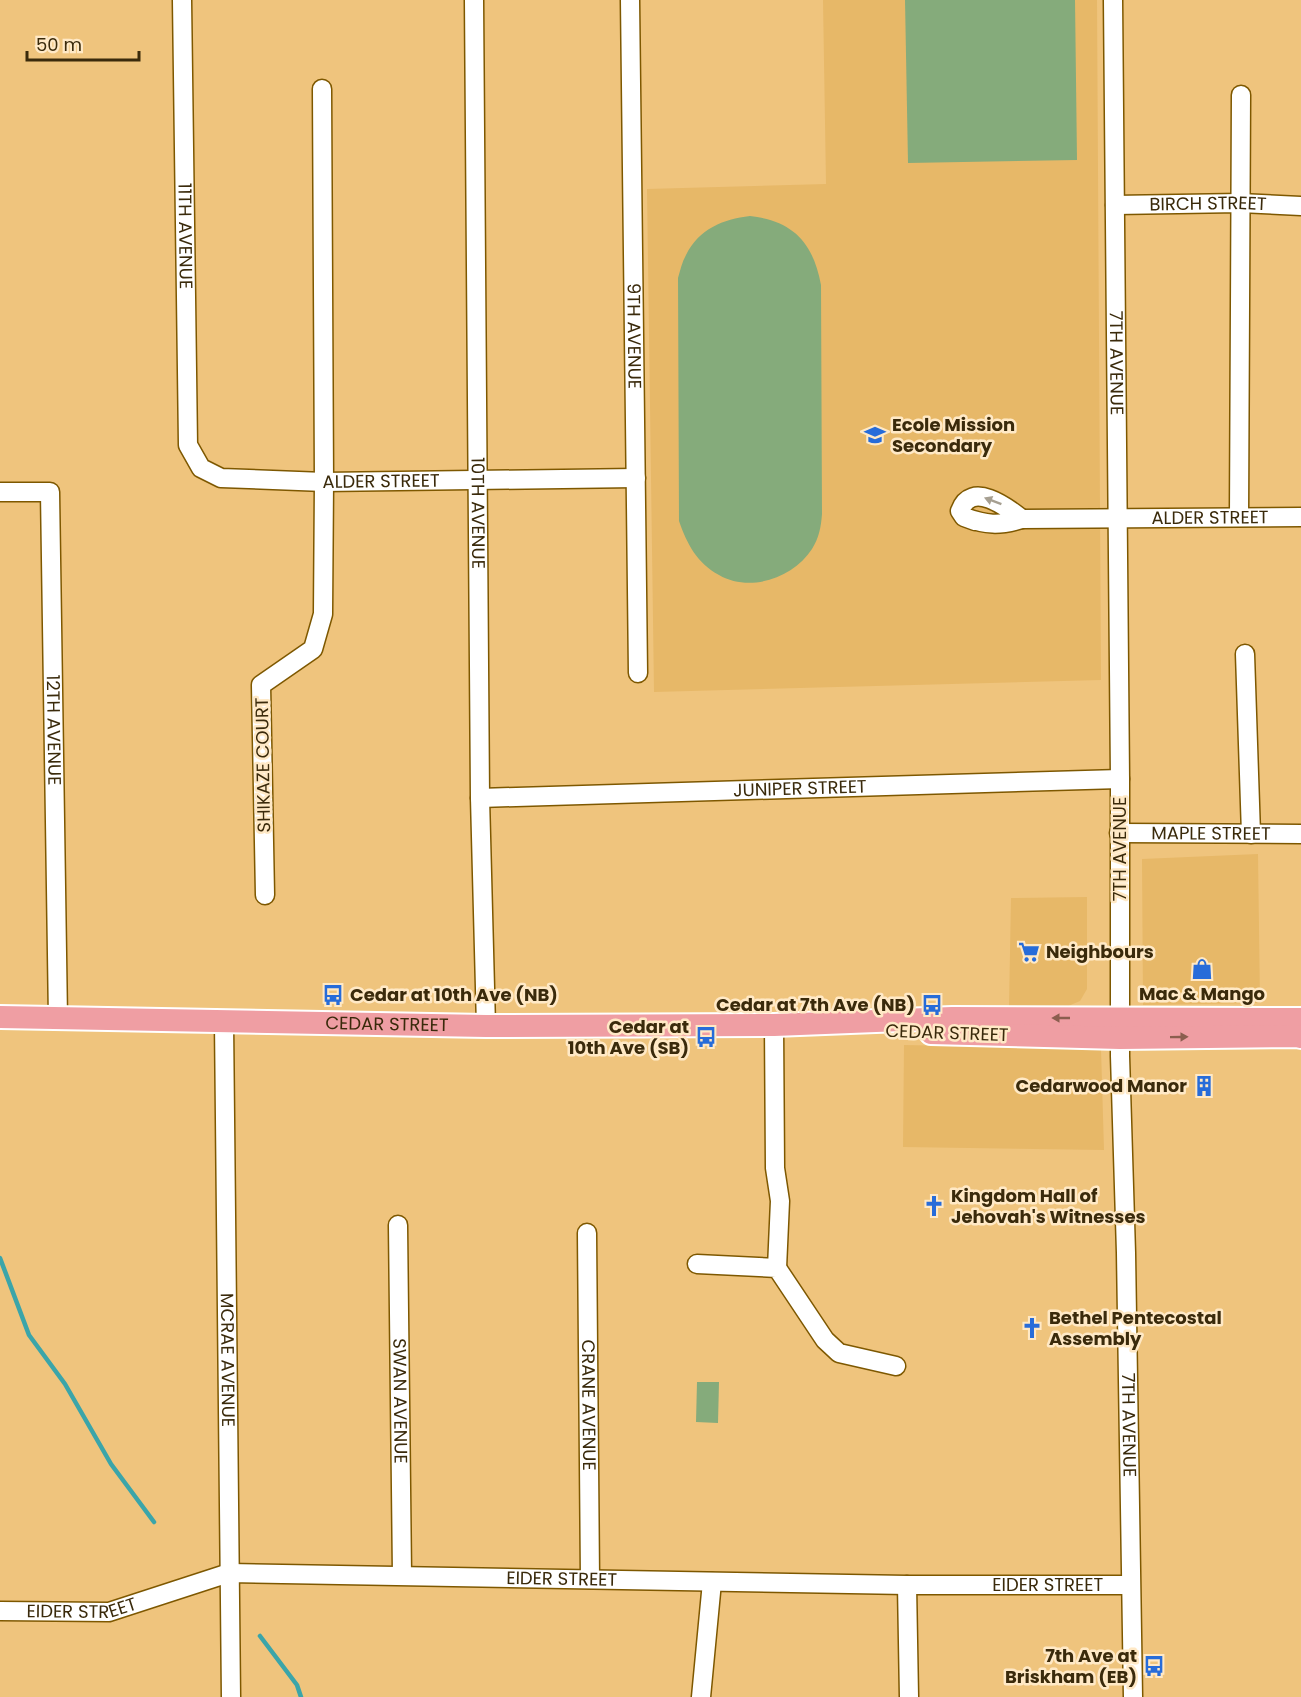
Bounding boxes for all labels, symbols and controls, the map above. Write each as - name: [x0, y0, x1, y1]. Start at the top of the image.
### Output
- scale bar: [27, 24, 140, 62]
- text: 50 m: [36, 32, 82, 57]
- street label: 11TH AVENUE: [172, 183, 199, 289]
- street label: BIRCH STREET: [1149, 190, 1267, 216]
- street label: 9TH AVENUE: [621, 283, 648, 389]
- street label: 7TH AVENUE: [1104, 311, 1130, 415]
- place label: Ecole Mission Secondary: [892, 412, 1015, 458]
- school or university icon: Ecole Mission Secondary: [863, 423, 887, 447]
- street label: 10TH AVENUE: [465, 457, 491, 569]
- street label: ALDER STREET: [322, 468, 440, 494]
- one-way arrow: [984, 496, 1002, 506]
- street label: ALDER STREET: [1151, 504, 1269, 530]
- street label: 12TH AVENUE: [41, 674, 67, 786]
- street label: SHIKAZE COURT: [249, 697, 276, 833]
- street label: JUNIPER STREET: [733, 774, 867, 802]
- street label: 7TH AVENUE: [1107, 797, 1132, 901]
- street label: MAPLE STREET: [1151, 820, 1271, 846]
- place label: Neighbours: [1046, 939, 1154, 964]
- supermarket icon: Neighbours: [1017, 940, 1041, 964]
- shop icon: Mac & Mango: [1190, 957, 1214, 981]
- place label: Mac & Mango: [1139, 981, 1265, 1006]
- place label: Cedar at 10th Ave (NB): [350, 982, 558, 1007]
- bus stop icon: Cedar at 10th Ave (NB): [321, 983, 345, 1007]
- place label: Cedar at 7th Ave (NB): [716, 992, 915, 1017]
- bus stop icon: Cedar at 7th Ave (NB): [920, 993, 944, 1017]
- street label: CEDAR STREET: [325, 1010, 449, 1037]
- one-way arrow: [1052, 1013, 1071, 1023]
- place label: Cedar at 10th Ave (SB): [568, 1014, 689, 1060]
- street label: CEDAR STREET: [885, 1018, 1009, 1047]
- bus stop icon: Cedar at 10th Ave (SB): [694, 1025, 718, 1049]
- one-way arrow: [1169, 1033, 1188, 1042]
- place label: Cedarwood Manor: [1015, 1073, 1187, 1098]
- building icon: Cedarwood Manor: [1192, 1074, 1216, 1098]
- place label: Kingdom Hall of Jehovah's Witnesses: [951, 1183, 1146, 1229]
- church icon: Kingdom Hall of Jehovah's Witnesses: [922, 1194, 946, 1218]
- street label: MCRAE AVENUE: [215, 1293, 241, 1427]
- place label: Bethel Pentecostal Assembly: [1049, 1305, 1222, 1351]
- church icon: Bethel Pentecostal Assembly: [1020, 1316, 1044, 1340]
- street label: SWAN AVENUE: [387, 1338, 414, 1464]
- street label: CRANE AVENUE: [576, 1339, 602, 1471]
- street label: 7TH AVENUE: [1116, 1372, 1143, 1477]
- street label: EIDER STREET: [506, 1565, 618, 1592]
- street label: EIDER STREET: [992, 1572, 1103, 1597]
- street label: EIDER STREET: [26, 1591, 140, 1624]
- place label: 7th Ave at Briskham (EB): [1005, 1643, 1137, 1689]
- bus stop icon: 7th Ave at Briskham (EB): [1142, 1654, 1166, 1678]

